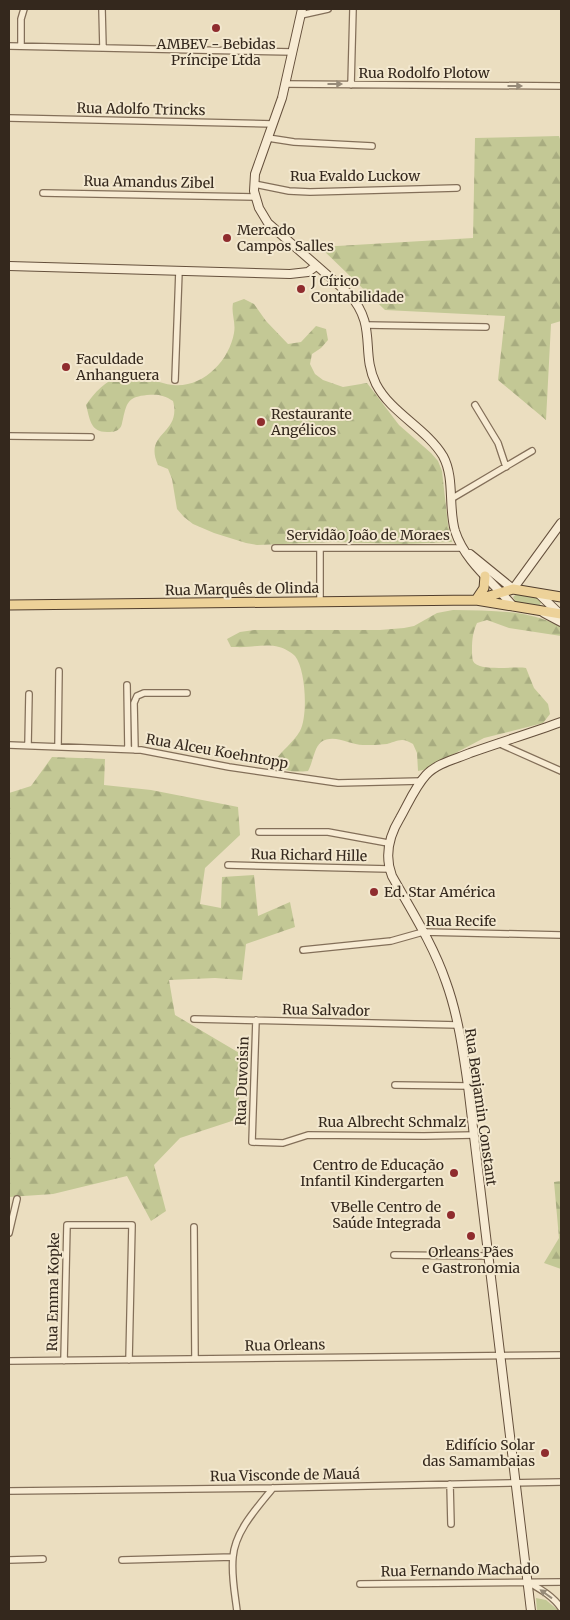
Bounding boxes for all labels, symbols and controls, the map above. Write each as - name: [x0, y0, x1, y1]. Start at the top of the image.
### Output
- marker: AMBEV - Bebidas Príncipe Ltda: [210, 22, 222, 34]
- place label: AMBEV - Bebidas Príncipe Ltda: [155, 35, 276, 69]
- street label: Rua Rodolfo Plotow: [358, 64, 490, 82]
- one-way arrow: [327, 81, 343, 89]
- one-way arrow: [507, 82, 523, 90]
- street label: Rua Adolfo Trincks: [76, 99, 206, 119]
- street label: Rua Evaldo Luckow: [290, 167, 420, 185]
- street label: Rua Amandus Zibel: [83, 172, 215, 192]
- place label: Mercado Campos Salles: [237, 221, 334, 255]
- marker: Mercado Campos Salles: [221, 232, 233, 244]
- place label: J Círico Contabilidade: [310, 272, 404, 306]
- marker: J Círico Contabilidade: [295, 283, 307, 295]
- place label: Faculdade Anhanguera: [75, 350, 160, 384]
- marker: Faculdade Anhanguera: [60, 361, 72, 373]
- place label: Restaurante Angélicos: [270, 405, 352, 439]
- marker: Restaurante Angélicos: [255, 416, 267, 428]
- street label: Servidão João de Moraes: [286, 526, 450, 544]
- street label: Rua Marquês de Olinda: [165, 579, 320, 599]
- street label: Rua Alceu Koehntopp: [144, 730, 290, 772]
- street label: Rua Richard Hille: [251, 845, 367, 865]
- place label: Ed. Star América: [384, 883, 496, 901]
- marker: Ed. Star América: [368, 886, 380, 898]
- street label: Rua Recife: [426, 912, 496, 930]
- street label: Rua Salvador: [282, 1000, 370, 1020]
- street label: Rua Benjamin Constant: [461, 1027, 501, 1187]
- street label: Rua Duvoisin: [231, 1036, 253, 1126]
- street label: Rua Albrecht Schmalz: [318, 1113, 466, 1131]
- place label: Centro de Educação Infantil Kindergarten: [300, 1156, 444, 1190]
- marker: Centro de Educação Infantil Kindergarten: [448, 1167, 460, 1179]
- place label: VBelle Centro de Saúde Integrada: [330, 1198, 441, 1232]
- marker: VBelle Centro de Saúde Integrada: [445, 1209, 457, 1221]
- marker: Orleans Pães e Gastronomia: [465, 1230, 477, 1242]
- street label: Rua Emma Kopke: [43, 1232, 63, 1352]
- place label: Orleans Pães e Gastronomia: [422, 1243, 521, 1277]
- street label: Rua Orleans: [245, 1335, 326, 1355]
- place label: Edifício Solar das Samambaias: [422, 1436, 535, 1470]
- marker: Edifício Solar das Samambaias: [539, 1447, 551, 1459]
- street label: Rua Visconde de Mauá: [210, 1465, 361, 1485]
- street label: Rua Fernando Machado: [381, 1560, 539, 1580]
- one-way arrow: [539, 1589, 552, 1599]

